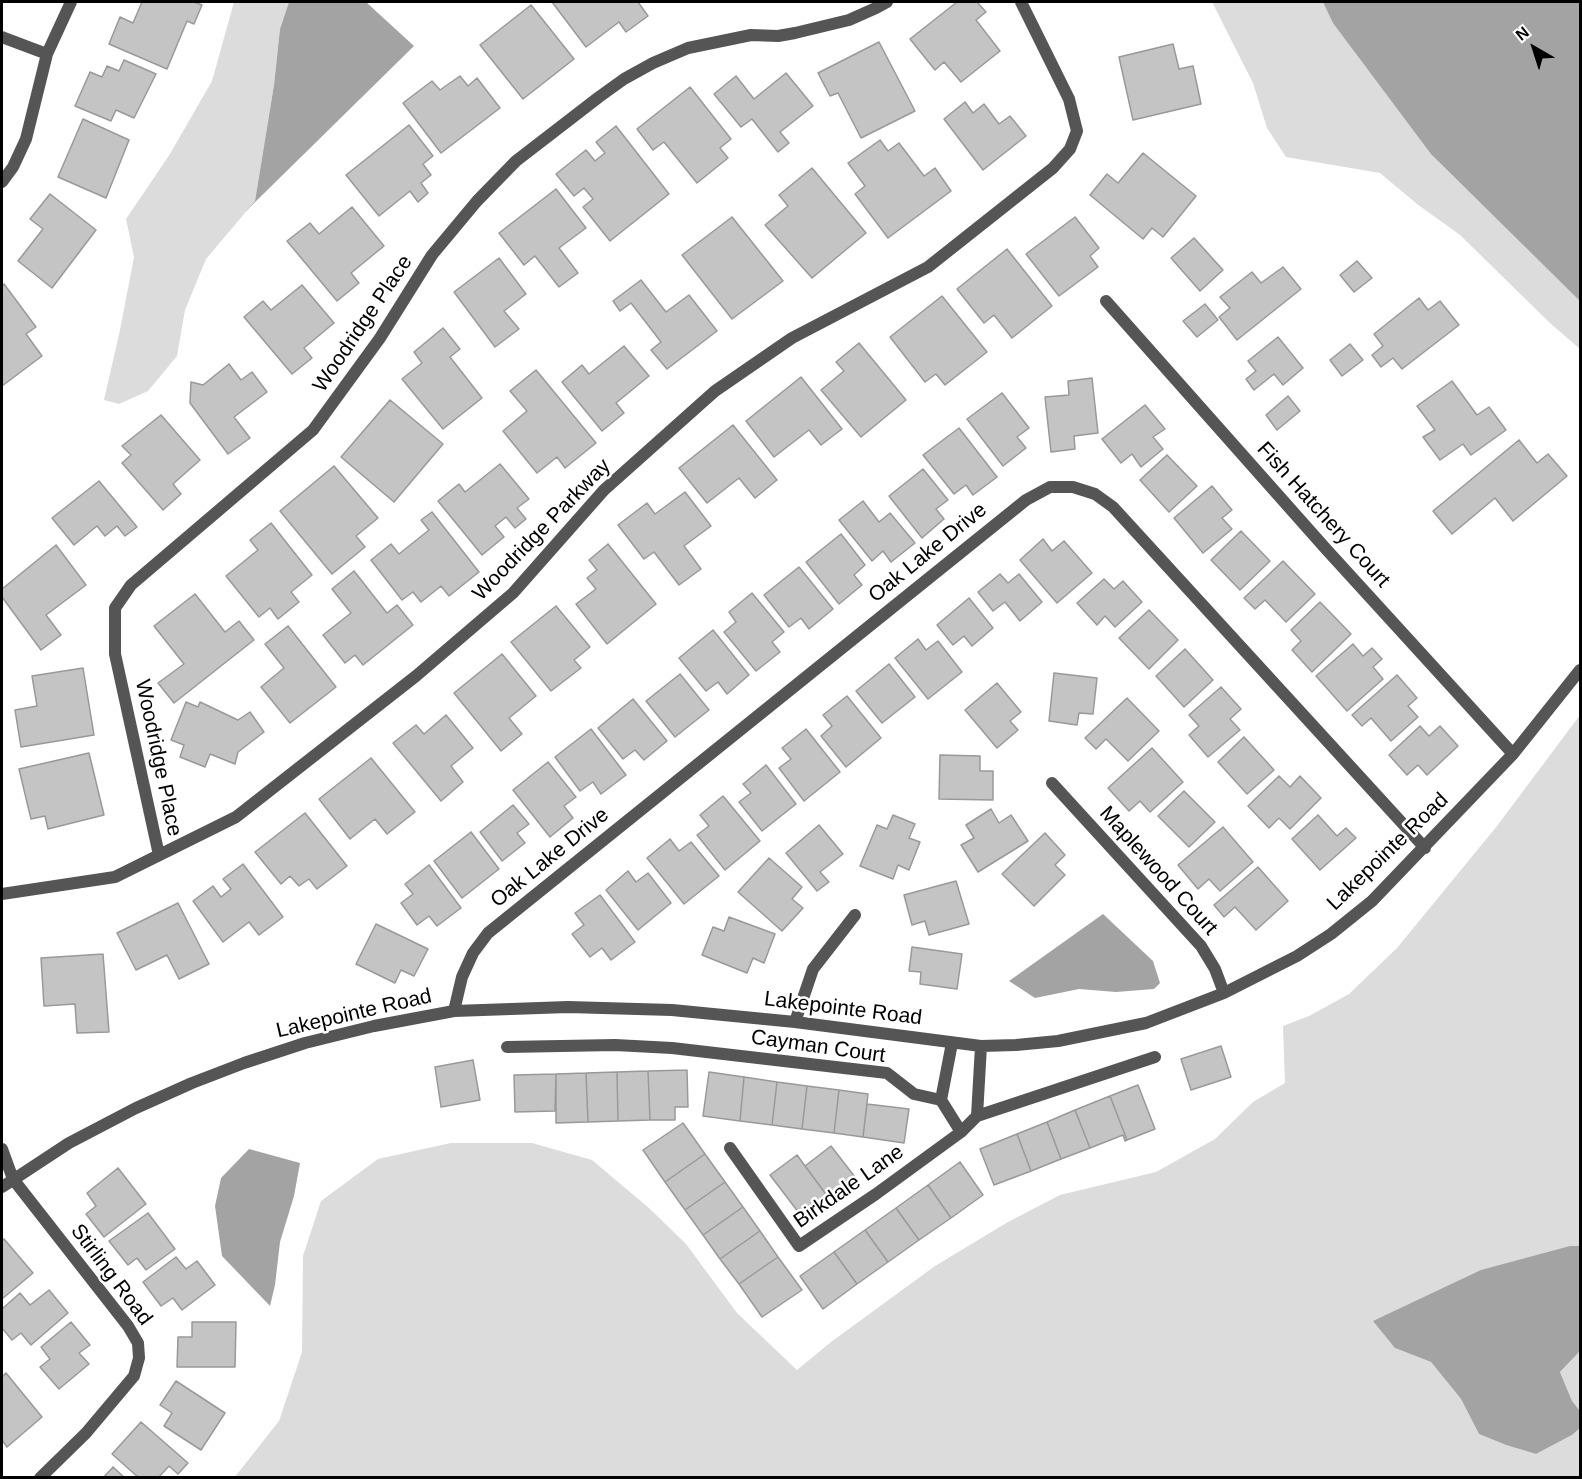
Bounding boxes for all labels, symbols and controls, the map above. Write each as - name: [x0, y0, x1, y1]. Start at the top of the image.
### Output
- north arrow: [1504, 18, 1564, 78]
- text: N: [1513, 23, 1532, 44]
- street label: Woodridge Place: [308, 251, 418, 397]
- street label: Fish Hatchery Court: [1251, 437, 1395, 593]
- street label: Woodridge Parkway: [468, 454, 616, 606]
- street label: Oak Lake Drive: [864, 498, 992, 608]
- street label: Woodridge Place: [129, 677, 187, 839]
- street label: Lakepointe Road: [1322, 788, 1454, 916]
- street label: Maplewood Court: [1094, 801, 1222, 941]
- street label: Oak Lake Drive: [486, 803, 614, 913]
- street label: Lakepointe Road: [274, 984, 434, 1044]
- street label: Lakepointe Road: [763, 987, 923, 1031]
- street label: Cayman Court: [749, 1025, 887, 1069]
- street label: Birkdale Lane: [789, 1140, 909, 1234]
- street label: Stirling Road: [65, 1219, 157, 1331]

